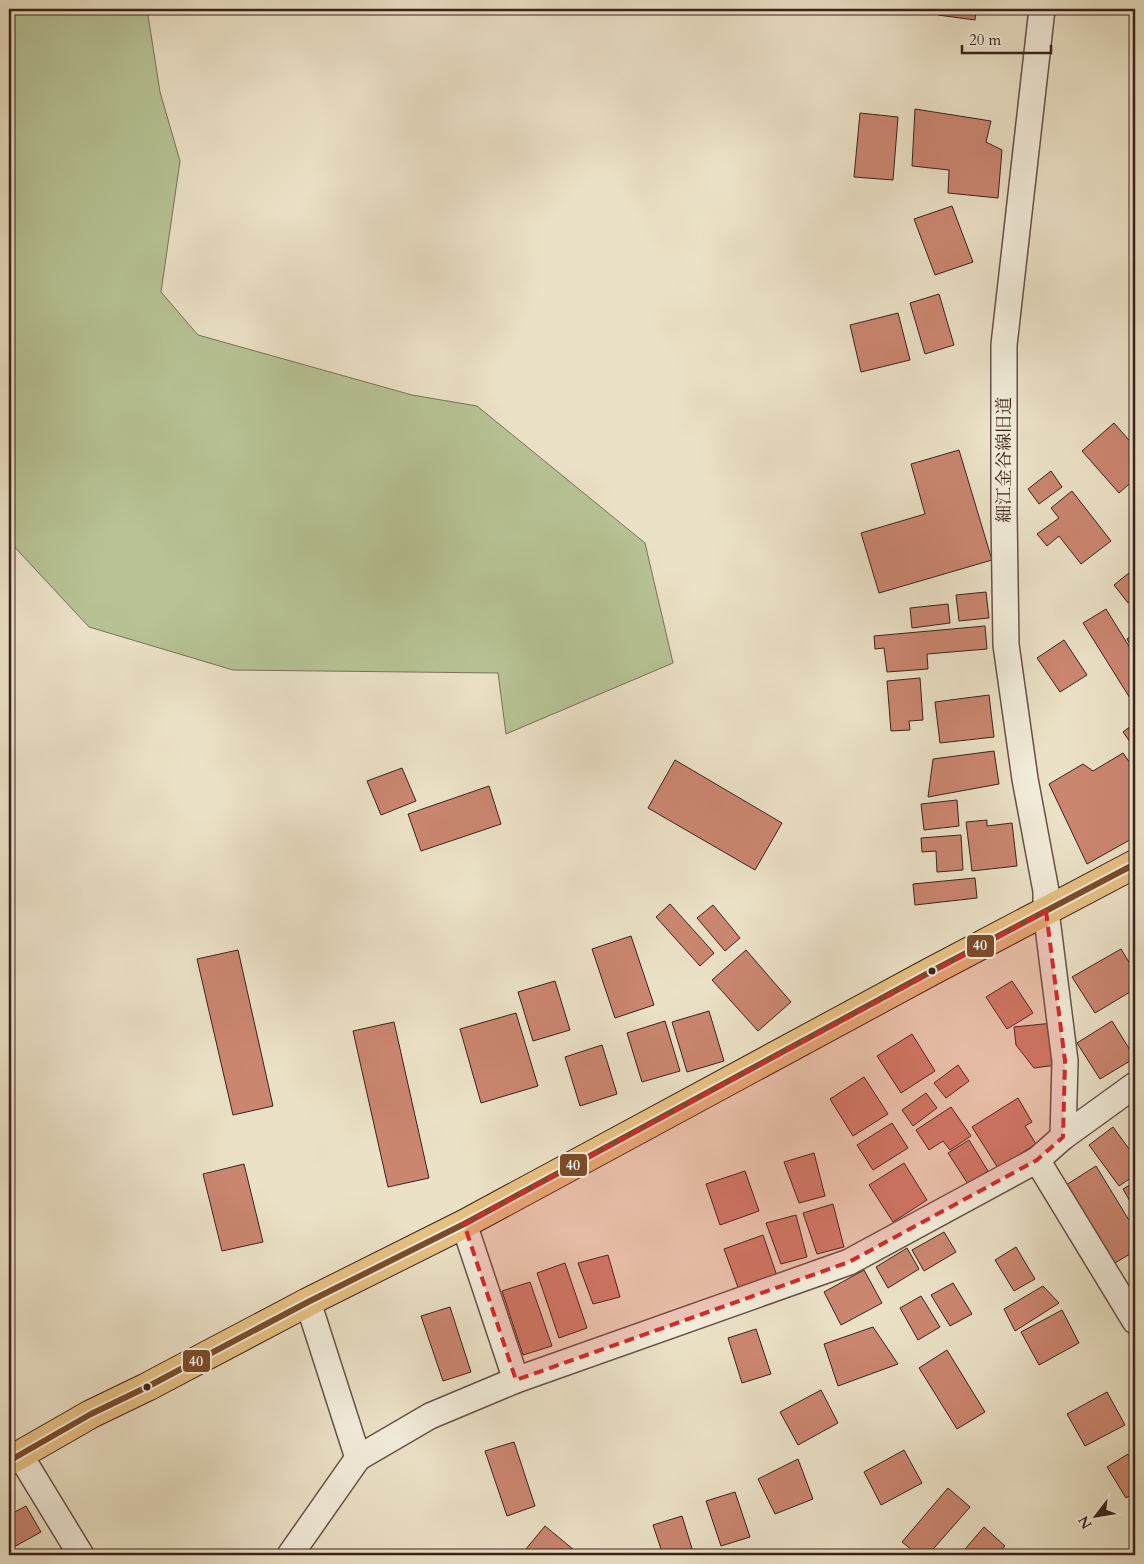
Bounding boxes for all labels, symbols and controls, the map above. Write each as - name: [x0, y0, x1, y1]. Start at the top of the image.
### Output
- scale bar: [962, 22, 1050, 54]
- text: 20 m: [969, 30, 1001, 50]
- street label: 細江金谷線旧道: [992, 397, 1017, 523]
- line badge: 40: [966, 934, 995, 958]
- text: 40: [973, 936, 987, 955]
- unlabelled marker: [927, 966, 937, 976]
- line badge: 40: [559, 1153, 588, 1177]
- text: 40: [566, 1156, 580, 1175]
- line badge: 40: [182, 1349, 211, 1373]
- text: 40: [189, 1352, 203, 1371]
- unlabelled marker: [142, 1382, 152, 1392]
- north arrow: [1072, 1492, 1122, 1542]
- text: N: [1074, 1512, 1097, 1533]

